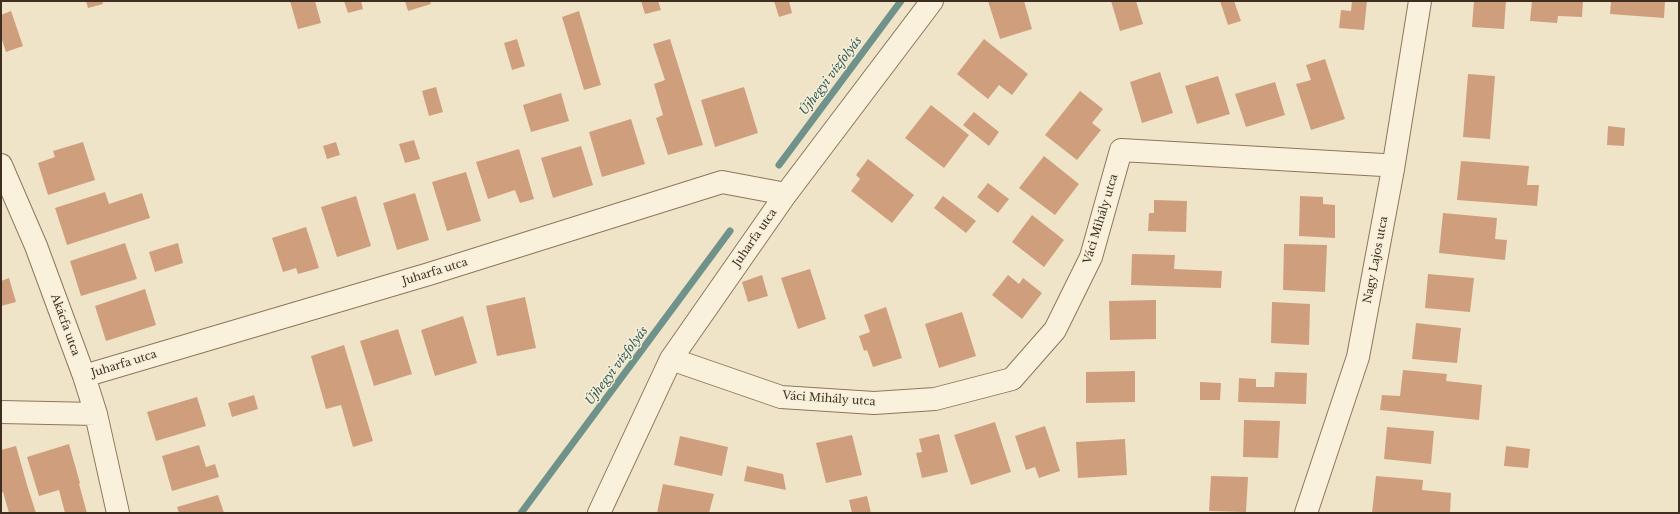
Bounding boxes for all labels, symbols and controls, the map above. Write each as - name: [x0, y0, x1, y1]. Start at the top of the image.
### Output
- water label: Újhegyi vízfolyás: [797, 34, 865, 118]
- street label: Váci Mihály utca: [1081, 173, 1121, 265]
- street label: Juharfa utca: [730, 206, 780, 270]
- street label: Nagy Lajos utca: [1361, 215, 1391, 305]
- street label: Juharfa utca: [401, 256, 469, 288]
- street label: Akácfa utca: [48, 292, 82, 358]
- water label: Újhegyi vízfolyás: [583, 324, 651, 408]
- street label: Juharfa utca: [90, 348, 158, 380]
- street label: Váci Mihály utca: [782, 389, 876, 409]

